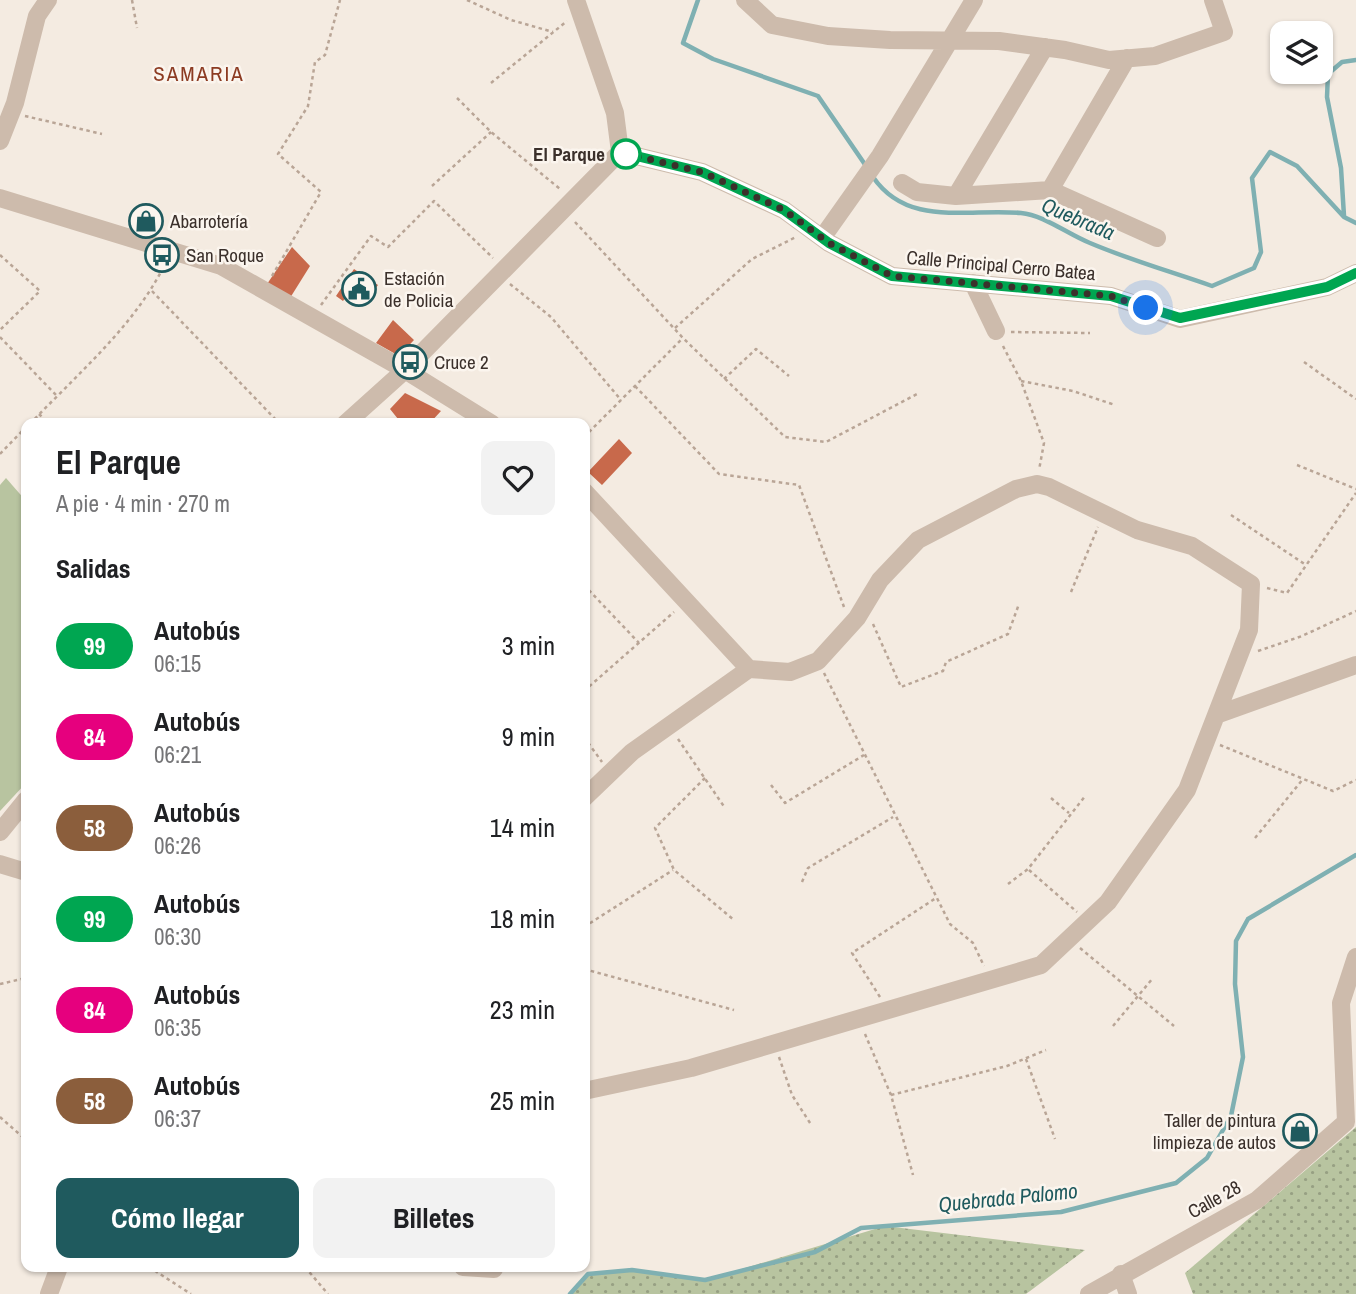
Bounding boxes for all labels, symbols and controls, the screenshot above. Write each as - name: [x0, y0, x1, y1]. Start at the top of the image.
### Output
- map controls: [1270, 21, 1333, 84]
- button: layers: [1270, 21, 1333, 84]
- district label: SAMARIA: [153, 59, 245, 88]
- marker: El Parque: [611, 139, 641, 169]
- place label: El Parque: [533, 141, 605, 167]
- water label: Quebrada: [1037, 190, 1119, 247]
- shop icon: Abarrotería: [127, 202, 165, 240]
- place label: Abarrotería: [169, 208, 248, 234]
- bus stop icon: San Roque: [143, 236, 181, 274]
- place label: San Roque: [186, 242, 264, 268]
- street label: Calle Principal Cerro Batea: [905, 244, 1097, 286]
- place label: Estación de Policia: [384, 265, 454, 313]
- public building icon: Estación de Policia: [340, 270, 378, 308]
- your location: [1128, 290, 1163, 325]
- bus stop icon: Cruce 2: [391, 343, 429, 381]
- place label: Cruce 2: [434, 349, 489, 375]
- text: El Parque: [56, 440, 181, 484]
- button: heart: [481, 441, 555, 515]
- text: A pie · 4 min · 270 m: [56, 488, 230, 519]
- text: Salidas: [56, 551, 131, 586]
- text: Autobús: [154, 613, 240, 648]
- text: 3 min: [502, 628, 555, 663]
- text: 99: [84, 630, 105, 662]
- text: 06:15: [154, 648, 201, 679]
- text: Autobús: [154, 704, 240, 739]
- text: 9 min: [502, 719, 555, 754]
- text: 84: [84, 721, 105, 753]
- text: 06:21: [154, 739, 201, 770]
- text: Autobús: [154, 795, 240, 830]
- text: 14 min: [490, 810, 555, 845]
- text: 58: [84, 812, 105, 844]
- text: 06:26: [154, 830, 201, 861]
- text: Autobús: [154, 886, 240, 921]
- text: 18 min: [490, 901, 555, 936]
- text: 99: [84, 903, 105, 935]
- text: 06:30: [154, 921, 201, 952]
- text: Autobús: [154, 977, 240, 1012]
- text: 23 min: [490, 992, 555, 1027]
- text: 84: [84, 994, 105, 1026]
- text: 06:35: [154, 1012, 201, 1043]
- text: Autobús: [154, 1068, 240, 1103]
- text: 25 min: [490, 1083, 555, 1118]
- text: 58: [84, 1085, 105, 1117]
- text: 06:37: [154, 1103, 201, 1134]
- place label: Taller de pintura limpieza de autos: [1153, 1107, 1276, 1155]
- shop icon: Taller de pintura limpieza de autos: [1281, 1112, 1319, 1150]
- street label: Calle 28: [1183, 1174, 1245, 1224]
- water label: Quebrada Palomo: [937, 1176, 1079, 1219]
- button: Cómo llegar: [56, 1178, 299, 1258]
- button: Billetes: [313, 1178, 555, 1258]

